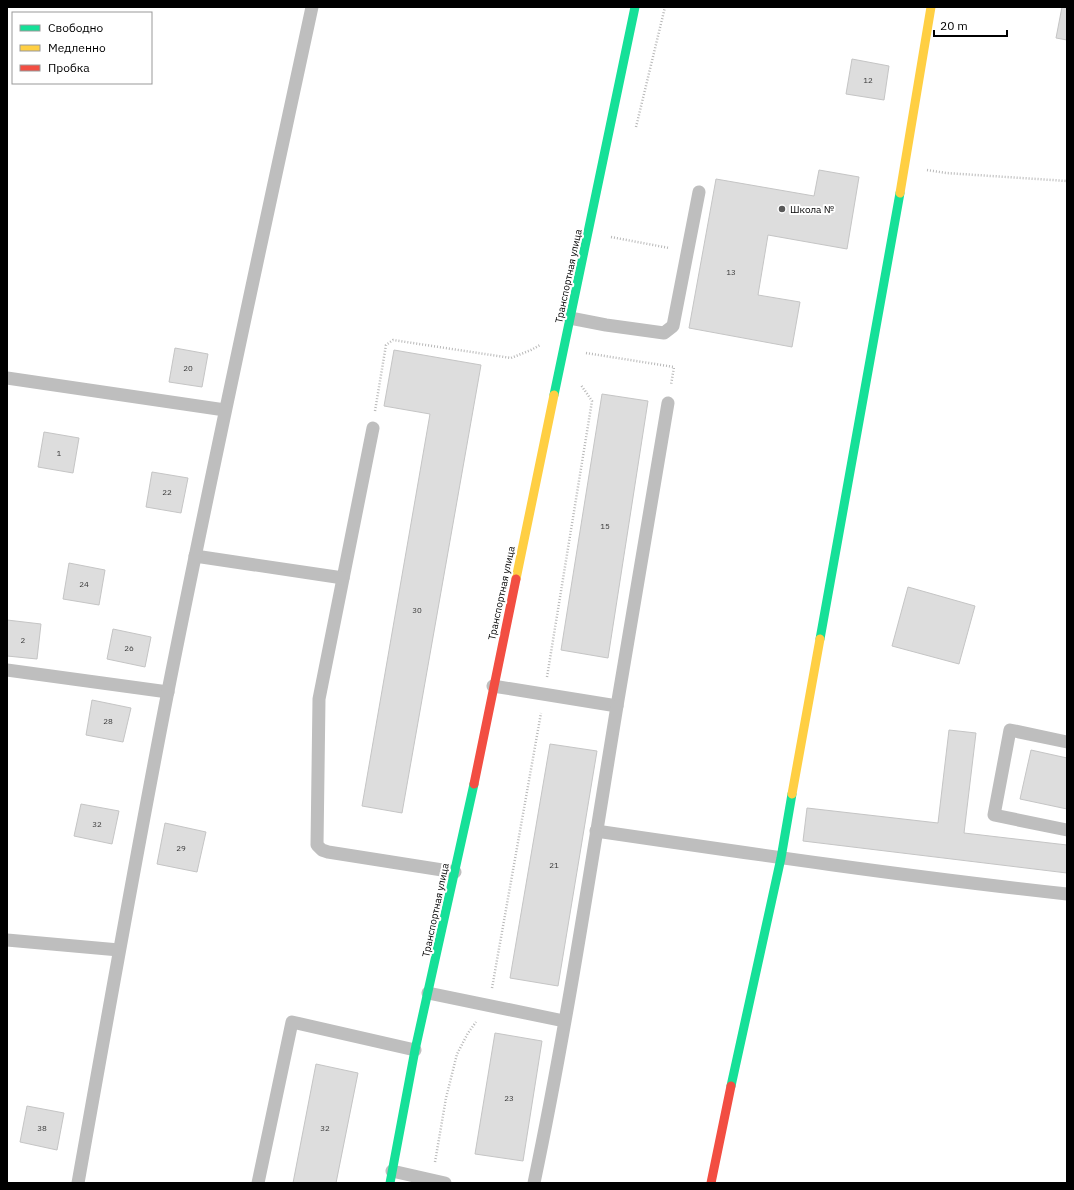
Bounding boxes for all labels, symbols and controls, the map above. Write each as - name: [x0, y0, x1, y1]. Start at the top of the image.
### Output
- legend: [12, 12, 152, 84]
- scale bar: [934, 12, 1007, 38]
- text: 20 m: [940, 18, 968, 33]
- text: Свободно: [48, 20, 104, 35]
- text: Медленно: [48, 40, 106, 55]
- text: Пробка: [48, 60, 90, 75]
- house number: 12: [863, 75, 873, 85]
- place label: Школа №: [790, 203, 834, 216]
- marker: Школа №: [777, 204, 787, 214]
- street label: Транспортная улица: [552, 227, 585, 324]
- house number: 13: [726, 267, 736, 277]
- house number: 20: [183, 363, 193, 373]
- house number: 1: [57, 448, 62, 458]
- house number: 22: [162, 487, 172, 497]
- house number: 15: [600, 521, 610, 531]
- street label: Транспортная улица: [485, 544, 518, 641]
- house number: 24: [79, 579, 89, 589]
- house number: 30: [412, 605, 422, 615]
- house number: 2: [21, 635, 26, 645]
- house number: 26: [124, 643, 134, 653]
- house number: 28: [103, 716, 113, 726]
- house number: 32: [92, 819, 102, 829]
- house number: 29: [176, 843, 186, 853]
- house number: 21: [549, 860, 559, 870]
- street label: Транспортная улица: [419, 861, 452, 958]
- house number: 23: [504, 1093, 514, 1103]
- house number: 38: [37, 1123, 47, 1133]
- house number: 32: [320, 1123, 330, 1133]

